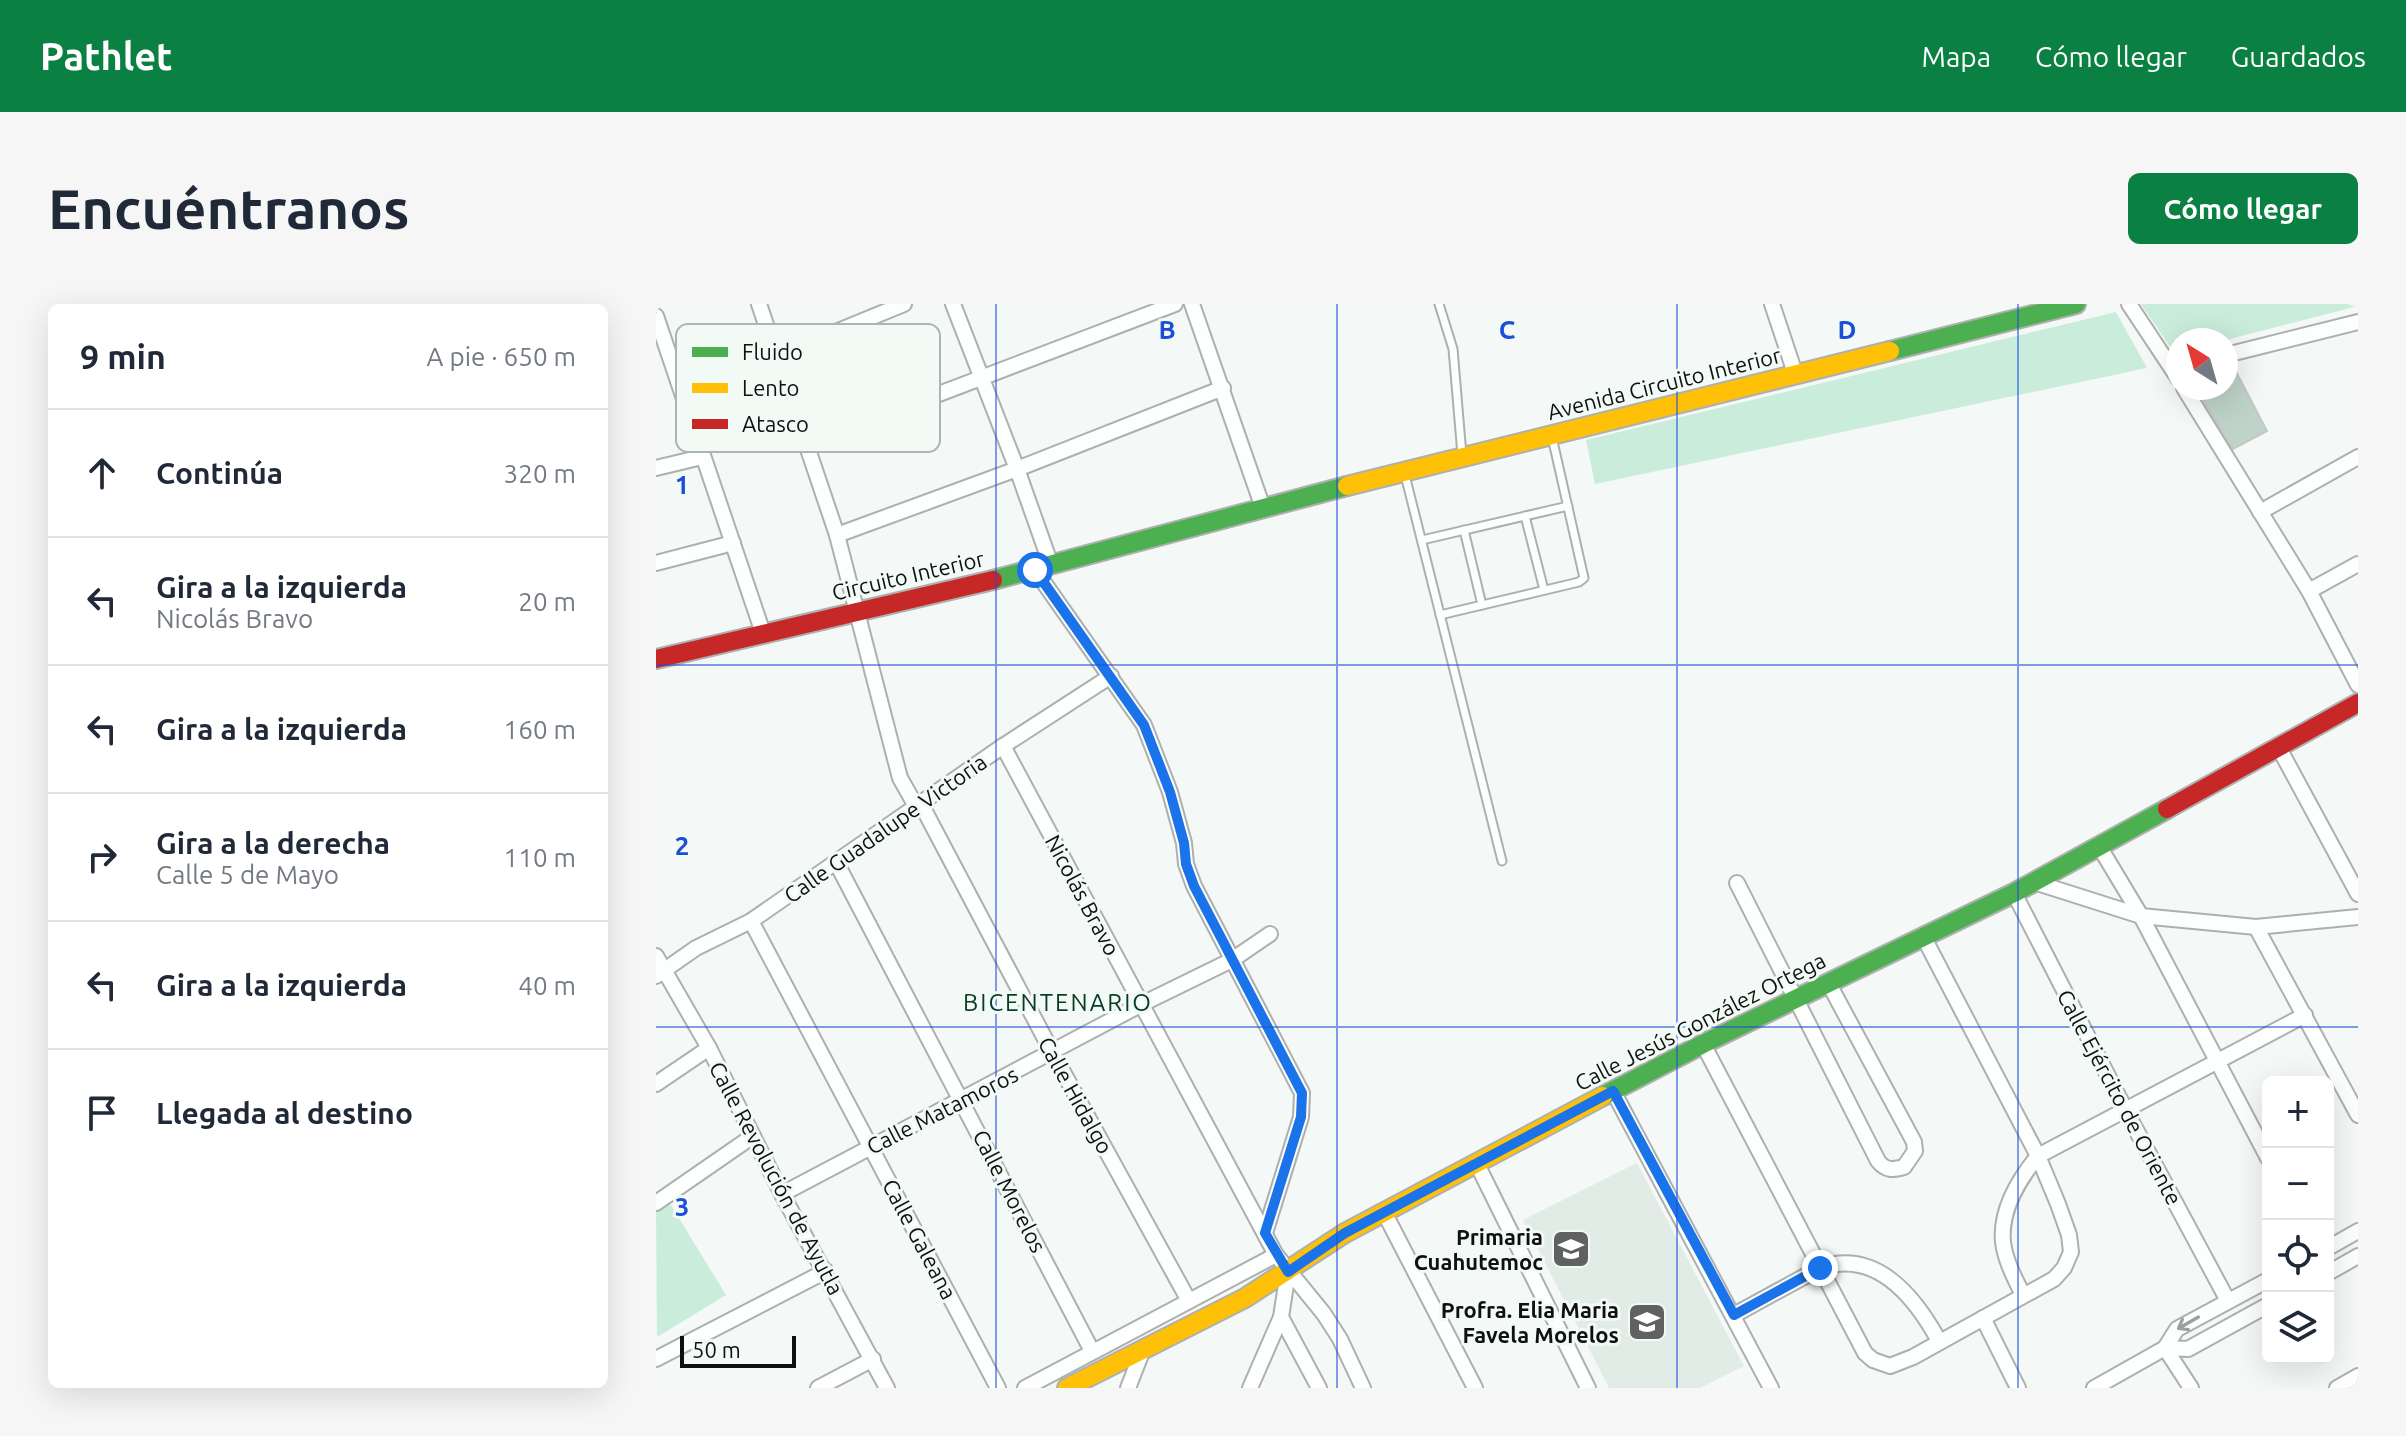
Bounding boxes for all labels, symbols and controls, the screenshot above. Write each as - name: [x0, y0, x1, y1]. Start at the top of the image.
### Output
- text: Pathlet: [40, 35, 172, 77]
- text: Mapa: [1922, 41, 1991, 72]
- text: Cómo llegar: [2035, 41, 2187, 72]
- text: Guardados: [2231, 41, 2366, 72]
- button: Cómo llegar: [2128, 173, 2358, 244]
- text: Encuéntranos: [48, 177, 409, 240]
- text: B: [1158, 315, 1176, 344]
- text: C: [1499, 315, 1516, 344]
- text: D: [1838, 315, 1856, 344]
- legend: [676, 324, 940, 452]
- north arrow: [2166, 328, 2238, 400]
- text: 9 min: [80, 337, 166, 375]
- text: Fluido: [742, 339, 803, 364]
- text: A pie · 650 m: [427, 342, 576, 371]
- street label: Avenida Circuito Interior: [1545, 342, 1784, 424]
- text: Lento: [742, 375, 799, 400]
- text: Atasco: [742, 411, 809, 436]
- icon: ahead: [80, 451, 124, 495]
- text: Continúa: [156, 456, 283, 490]
- text: 320 m: [504, 459, 576, 488]
- text: 1: [675, 470, 689, 499]
- street label: Circuito Interior: [829, 545, 987, 605]
- route start: [1017, 552, 1053, 588]
- text: Gira a la izquierda: [156, 570, 407, 604]
- icon: left: [80, 579, 124, 623]
- text: 20 m: [518, 587, 576, 616]
- text: Nicolás Bravo: [156, 604, 313, 633]
- icon: left: [80, 707, 124, 751]
- text: Gira a la izquierda: [156, 712, 407, 746]
- text: 160 m: [504, 715, 576, 744]
- street label: Calle Guadalupe Victoria: [779, 749, 991, 907]
- text: Gira a la derecha: [156, 826, 390, 860]
- street label: Nicolás Bravo: [1041, 830, 1125, 960]
- text: 2: [675, 831, 689, 860]
- icon: right: [80, 835, 124, 879]
- text: 110 m: [504, 843, 576, 872]
- text: Calle 5 de Mayo: [156, 860, 339, 889]
- street label: Calle Jesús González Ortega: [1571, 947, 1829, 1095]
- icon: left: [80, 963, 124, 1007]
- text: Gira a la izquierda: [156, 968, 407, 1002]
- text: 40 m: [518, 971, 576, 1000]
- street label: Calle Ejército de Oriente: [2053, 985, 2187, 1209]
- district label: BICENTENARIO: [963, 989, 1153, 1016]
- street label: Calle Hidalgo: [1034, 1032, 1118, 1158]
- street label: Calle Revolución de Ayutla: [705, 1057, 849, 1299]
- street label: Calle Matamoros: [862, 1061, 1022, 1159]
- map controls: [2262, 1076, 2334, 1364]
- button: +: [2262, 1076, 2334, 1148]
- icon: arrive: [80, 1091, 124, 1135]
- text: Llegada al destino: [156, 1096, 413, 1130]
- street label: Calle Morelos: [968, 1126, 1052, 1256]
- button: −: [2262, 1148, 2334, 1220]
- street label: Calle Galeana: [878, 1175, 962, 1303]
- text: 3: [675, 1192, 689, 1221]
- button: locate: [2262, 1220, 2334, 1292]
- place label: Primaria Cuahutemoc: [1414, 1224, 1543, 1274]
- school or university icon: Primaria Cuahutemoc: [1550, 1228, 1592, 1270]
- route end: [1802, 1250, 1838, 1286]
- button: layers: [2262, 1292, 2334, 1364]
- place label: Profra. Elia Maria Favela Morelos: [1441, 1297, 1619, 1347]
- school or university icon: Profra. Elia Maria Favela Morelos: [1626, 1301, 1668, 1343]
- one-way arrow: [2177, 1315, 2200, 1331]
- scale bar: [680, 1332, 796, 1368]
- text: 50 m: [692, 1337, 741, 1362]

